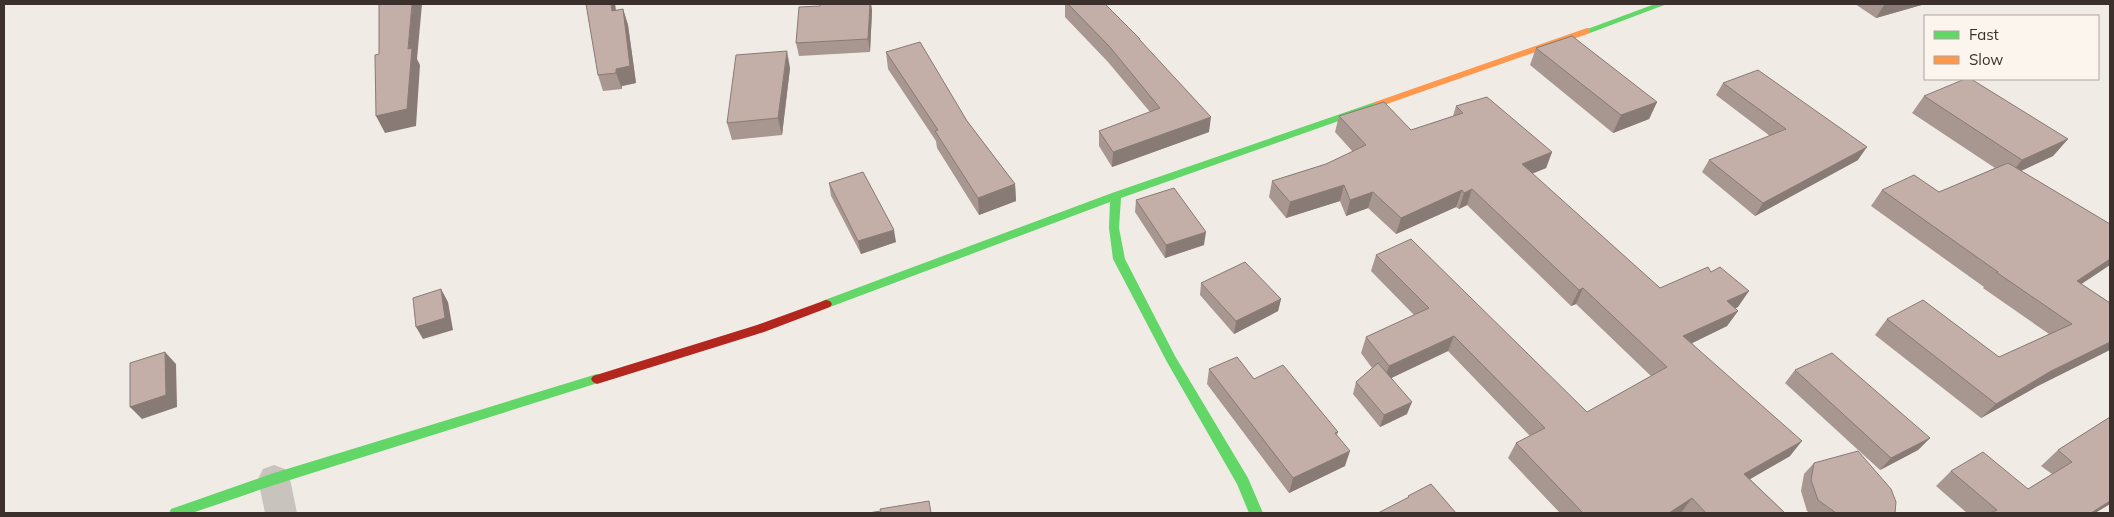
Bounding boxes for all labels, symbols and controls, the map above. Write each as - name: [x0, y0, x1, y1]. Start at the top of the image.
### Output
- legend: [1924, 15, 2099, 80]
- text: Fast: [1969, 25, 1999, 44]
- text: Slow: [1969, 50, 2003, 69]

